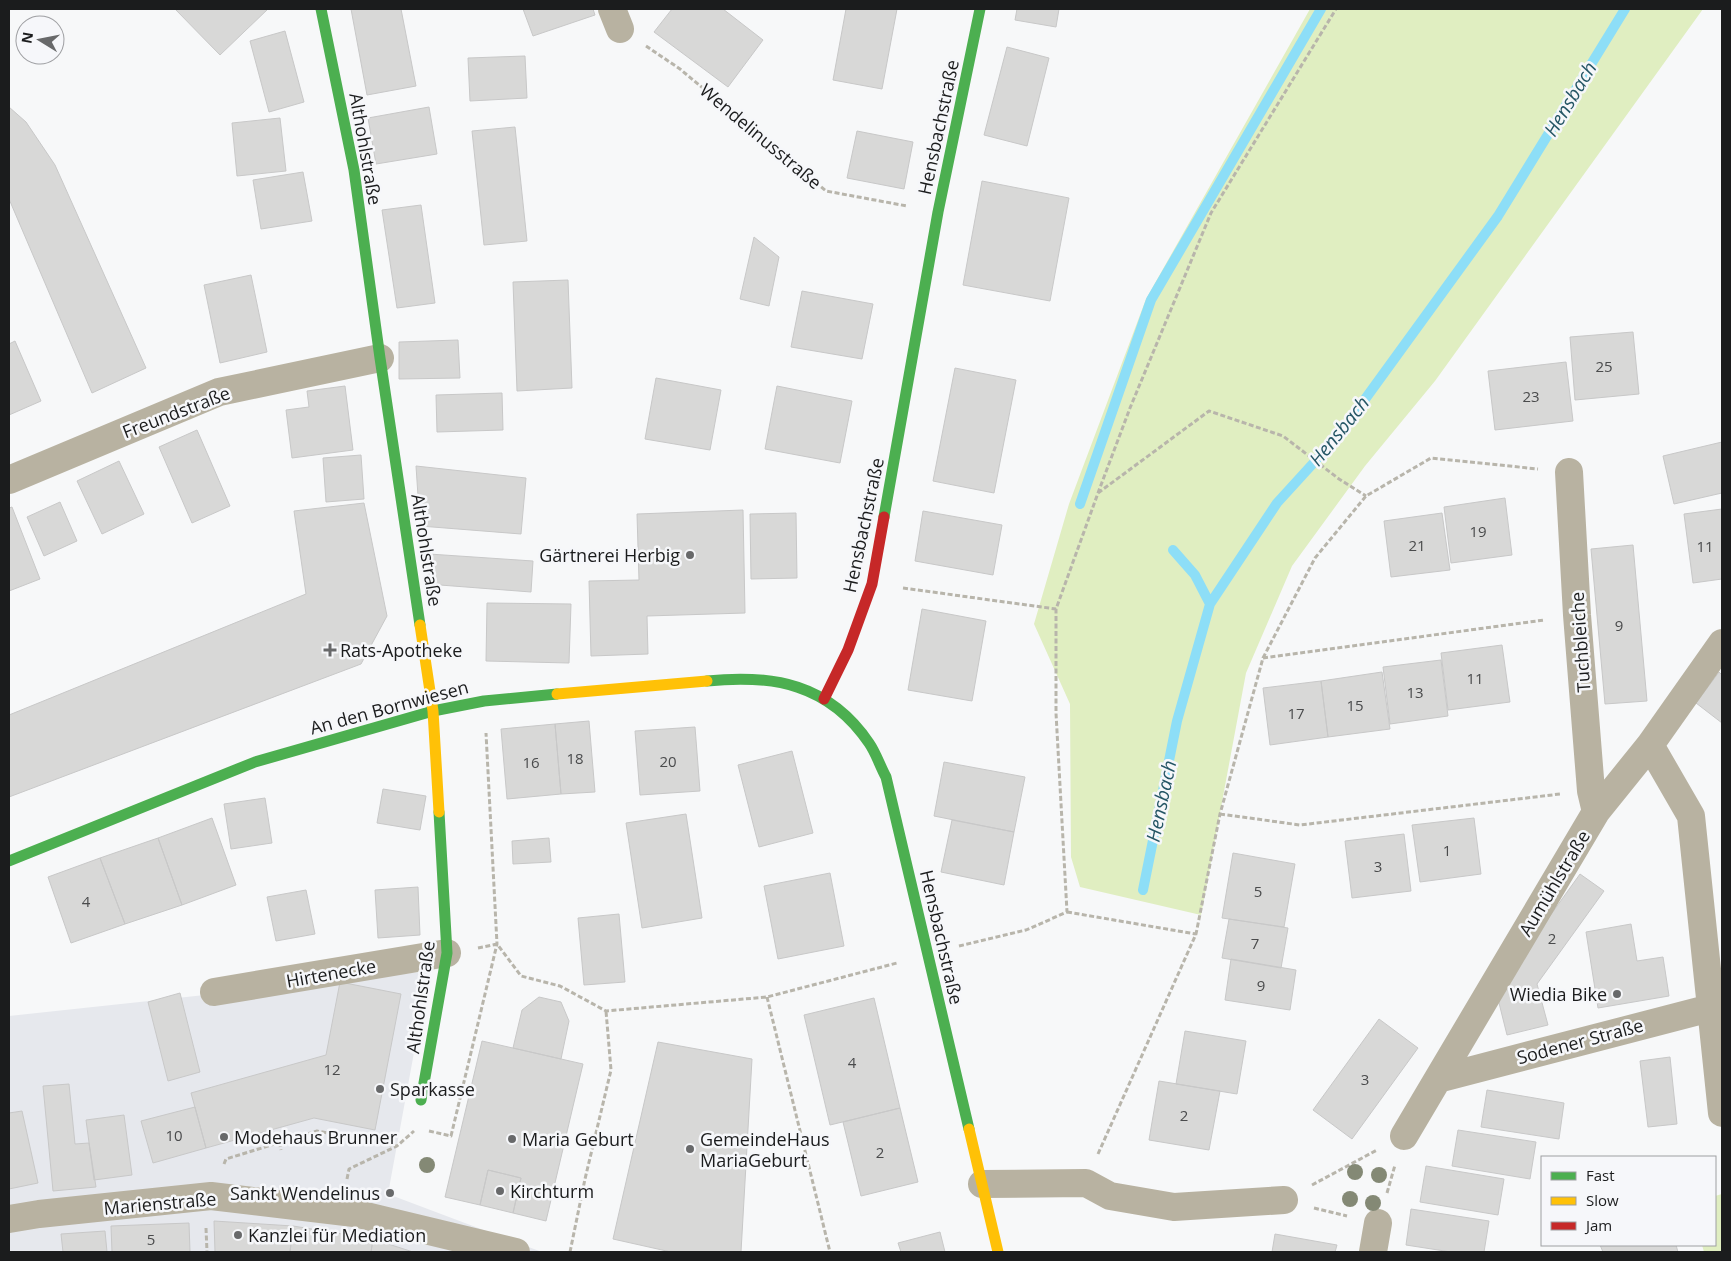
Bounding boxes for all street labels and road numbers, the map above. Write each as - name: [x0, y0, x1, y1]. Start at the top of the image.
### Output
- street label: Hensbachstraße: [912, 57, 964, 197]
- street label: Wendelinusstraße: [695, 78, 827, 194]
- street label: Althohlstraße: [344, 91, 388, 207]
- street label: Freundstraße: [119, 380, 233, 444]
- street label: Hensbachstraße: [837, 455, 889, 595]
- street label: Althohlstraße: [406, 492, 448, 608]
- street label: Tuchbleiche: [1565, 591, 1595, 693]
- street label: An den Bornwiesen: [307, 674, 471, 740]
- street label: Aumühlstraße: [1513, 826, 1595, 940]
- street label: Hensbachstraße: [915, 867, 969, 1007]
- street label: Althohlstraße: [400, 939, 440, 1055]
- street label: Hirtenecke: [284, 953, 378, 993]
- street label: Sodener Straße: [1514, 1013, 1646, 1069]
- street label: Marienstraße: [103, 1186, 217, 1220]

